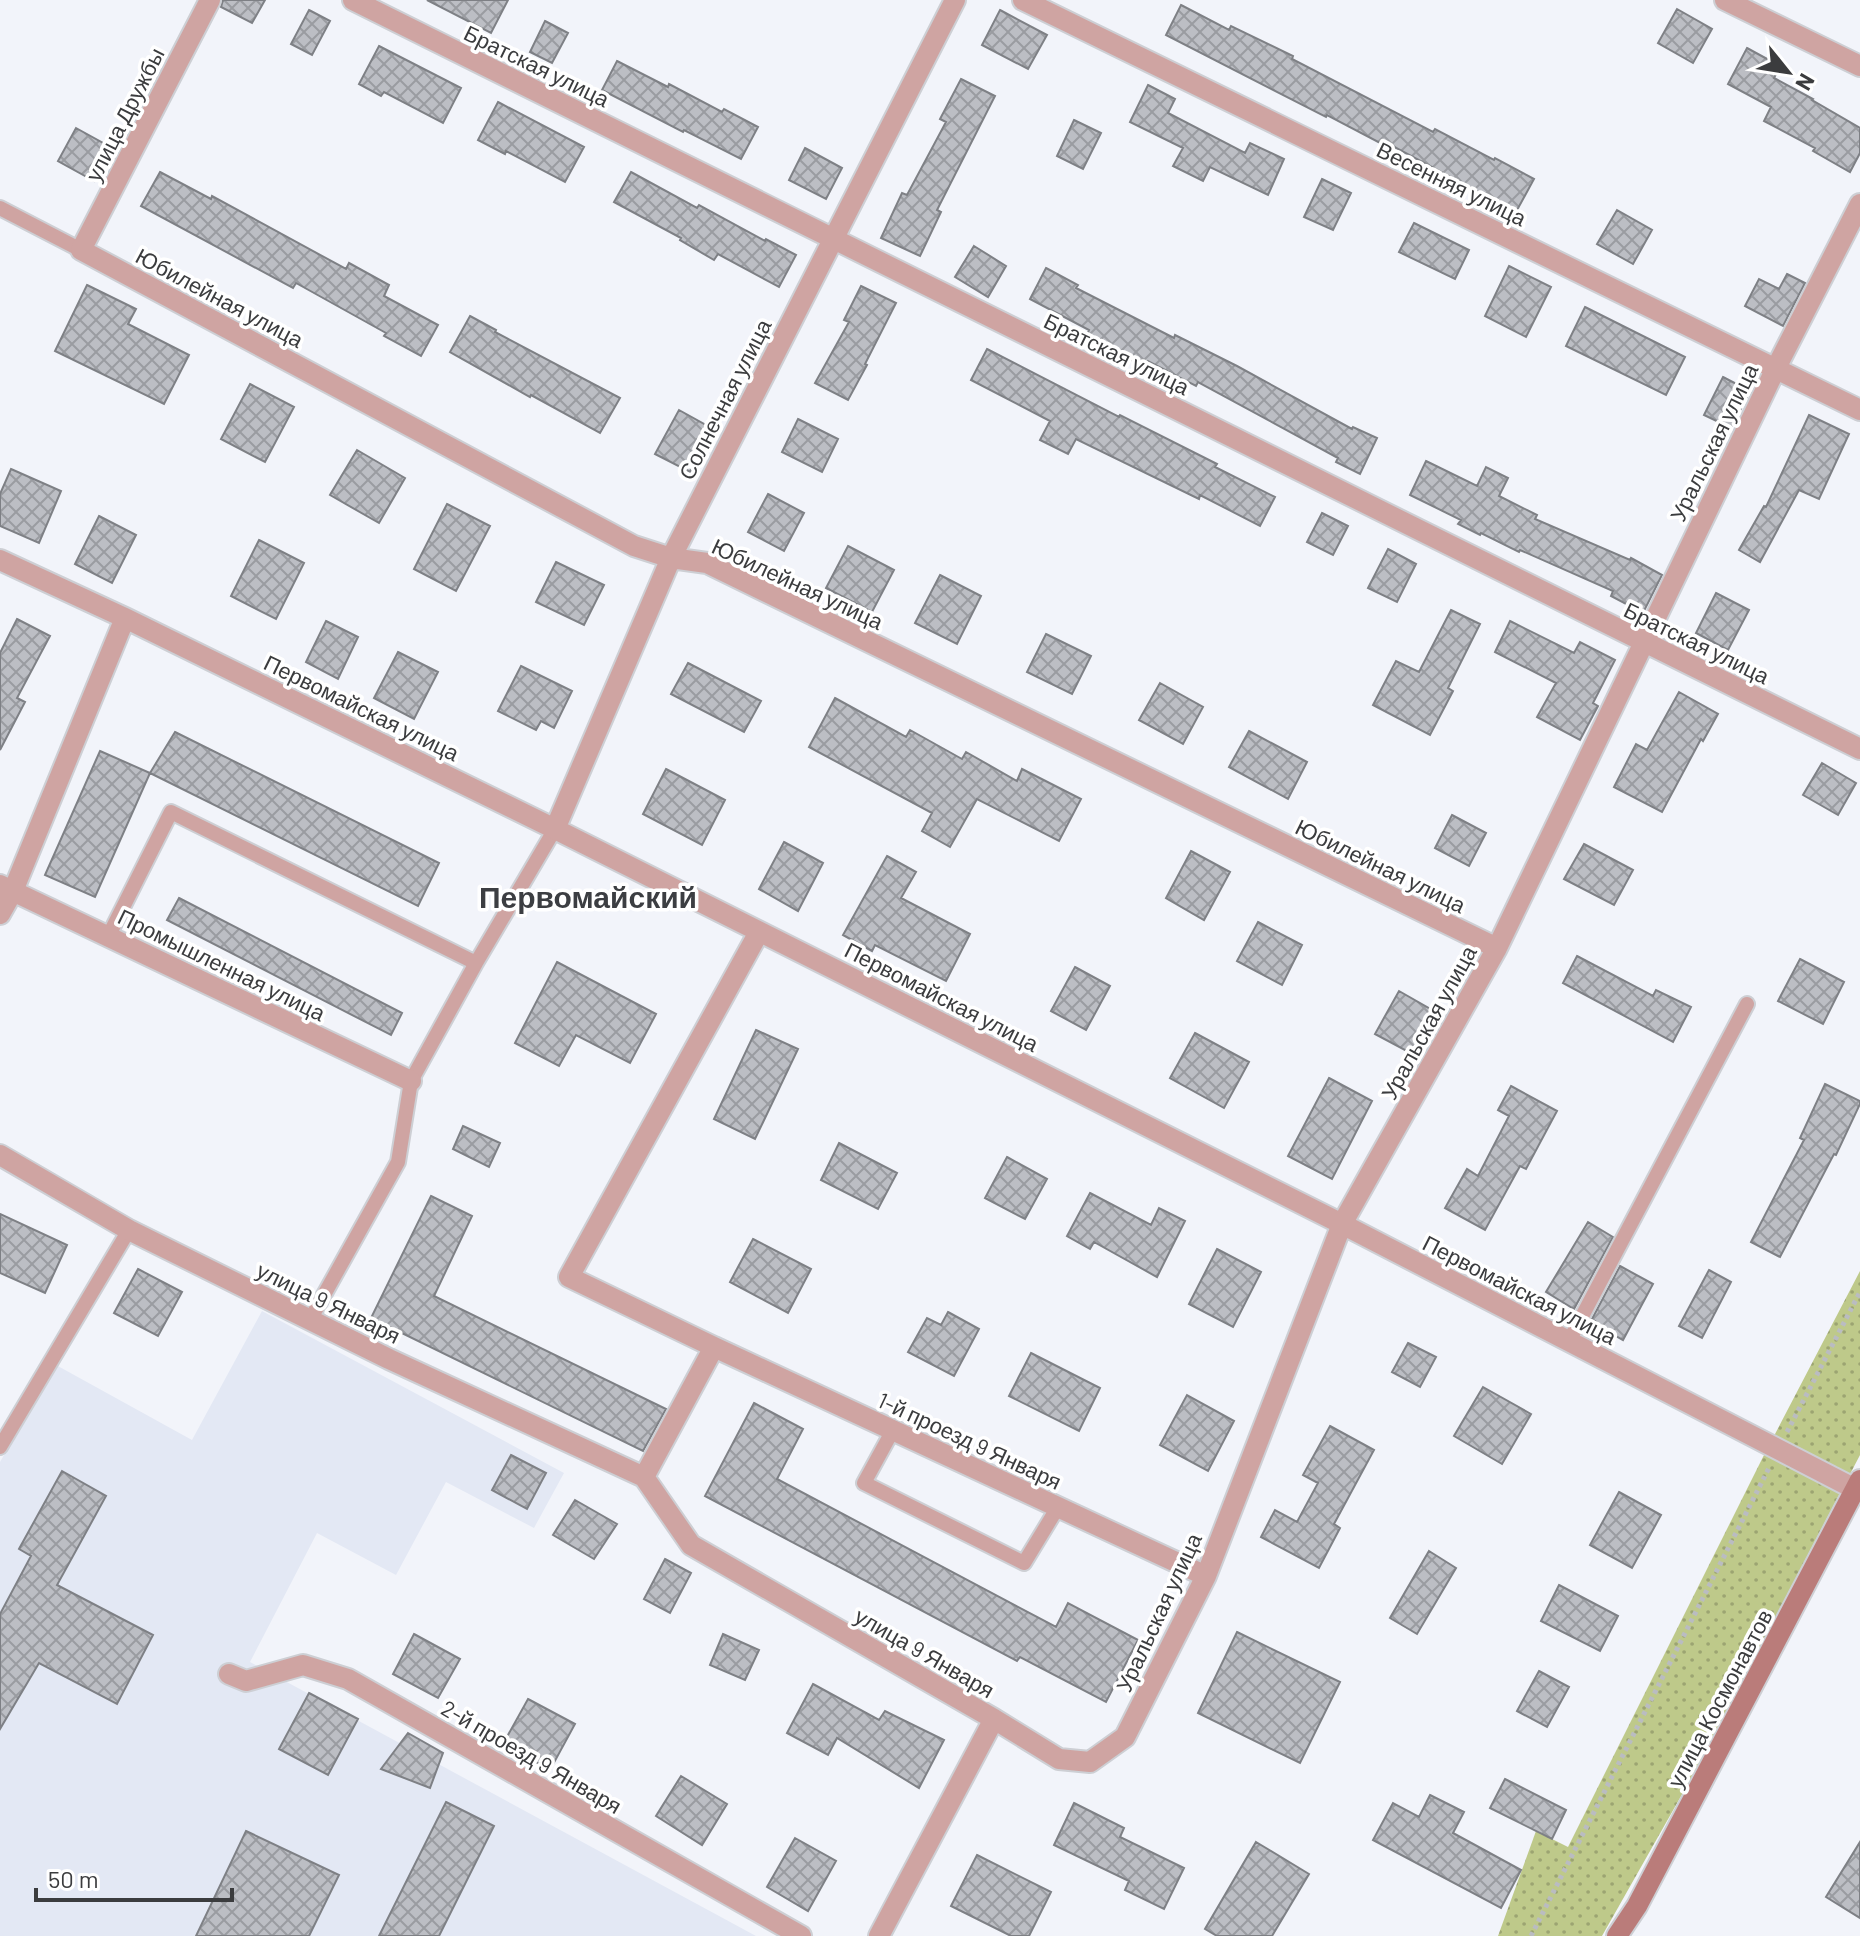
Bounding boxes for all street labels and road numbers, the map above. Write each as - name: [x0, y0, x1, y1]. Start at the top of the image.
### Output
- street label: Братская улица: [460, 19, 615, 113]
- street label: улица Дружбы: [79, 43, 170, 186]
- street label: Весенняя улица: [1373, 136, 1532, 232]
- street label: Юбилейная улица: [131, 242, 309, 353]
- street label: Братская улица: [1040, 307, 1195, 401]
- street label: Солнечная улица: [672, 314, 777, 484]
- street label: Уральская улица: [1664, 358, 1764, 525]
- street label: Юбилейная улица: [708, 532, 888, 635]
- street label: Братская улица: [1620, 596, 1775, 690]
- street label: Первомайская улица: [260, 648, 464, 767]
- street label: Юбилейная улица: [1291, 813, 1471, 919]
- street label: Промышленная улица: [114, 902, 331, 1027]
- street label: Первомайская улица: [840, 936, 1044, 1057]
- street label: Уральская улица: [1375, 940, 1482, 1104]
- street label: Первомайская улица: [1418, 1229, 1622, 1350]
- street label: улица 9 Января: [253, 1256, 405, 1349]
- street label: 1-й проезд 9 Января: [874, 1386, 1066, 1495]
- street label: Уральская улица: [1110, 1528, 1207, 1696]
- street label: улица 9 Января: [850, 1602, 999, 1703]
- street label: улица Космонавтов: [1661, 1605, 1778, 1792]
- street label: 2-й проезд 9 Января: [437, 1694, 627, 1819]

